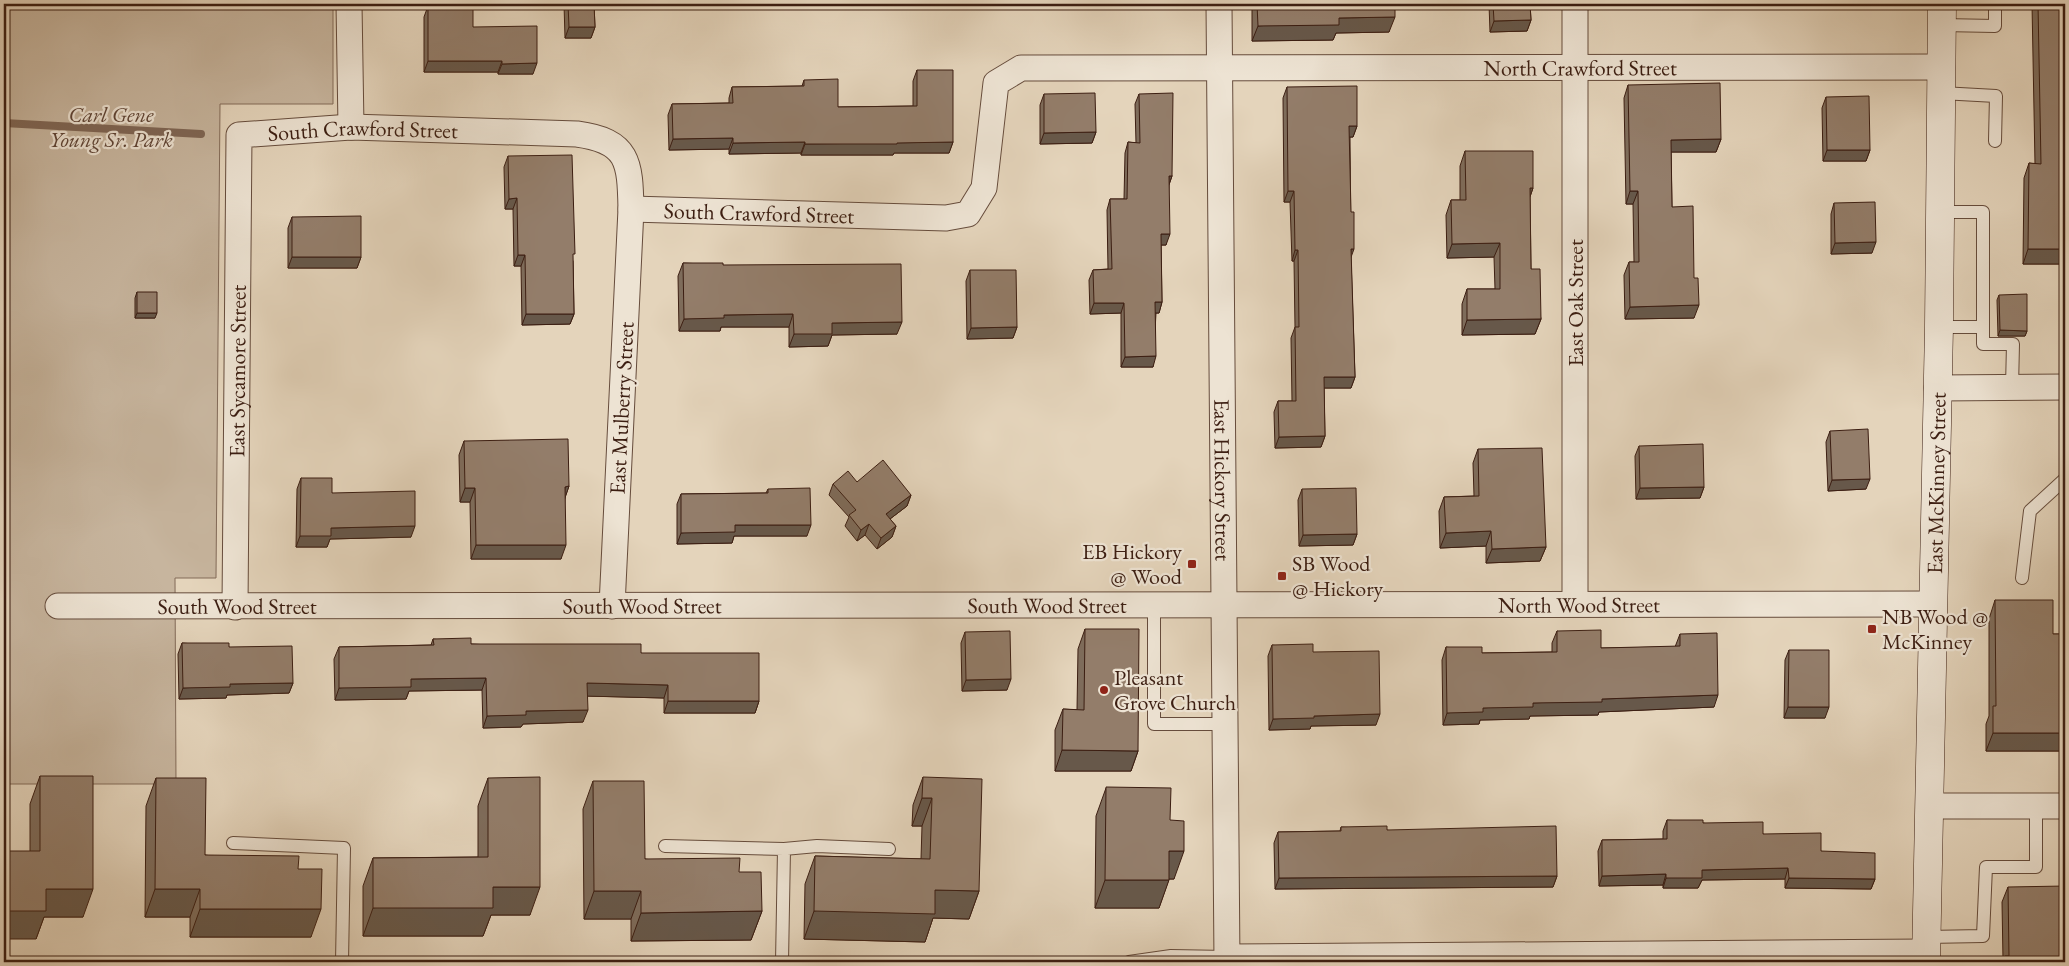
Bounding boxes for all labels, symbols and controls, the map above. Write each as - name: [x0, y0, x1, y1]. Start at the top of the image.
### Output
- street label: North Crawford Street: [1483, 53, 1677, 82]
- park label: Carl Gene Young Sr. Park: [49, 100, 173, 154]
- street label: South Crawford Street: [267, 113, 458, 148]
- street label: South Crawford Street: [663, 196, 855, 230]
- street label: East Oak Street: [1561, 239, 1590, 367]
- street label: East Sycamore Street: [222, 285, 253, 457]
- street label: East Mulberry Street: [602, 321, 641, 495]
- street label: East McKinney Street: [1920, 392, 1953, 574]
- street label: East Hickory Street: [1207, 399, 1238, 561]
- place label: EB Hickory @ Wood: [1082, 537, 1183, 591]
- place label: SB Wood @ Hickory: [1292, 549, 1384, 603]
- marker: EB Hickory @ Wood: [1186, 558, 1198, 570]
- marker: SB Wood @ Hickory: [1276, 570, 1288, 582]
- street label: North Wood Street: [1498, 590, 1660, 619]
- street label: South Wood Street: [562, 591, 722, 620]
- street label: South Wood Street: [967, 591, 1127, 620]
- street label: South Wood Street: [157, 592, 317, 621]
- place label: NB Wood @ McKinney: [1882, 602, 1988, 656]
- marker: NB Wood @ McKinney: [1866, 623, 1878, 635]
- place label: Pleasant Grove Church: [1114, 663, 1236, 717]
- marker: Pleasant Grove Church: [1098, 684, 1110, 696]

